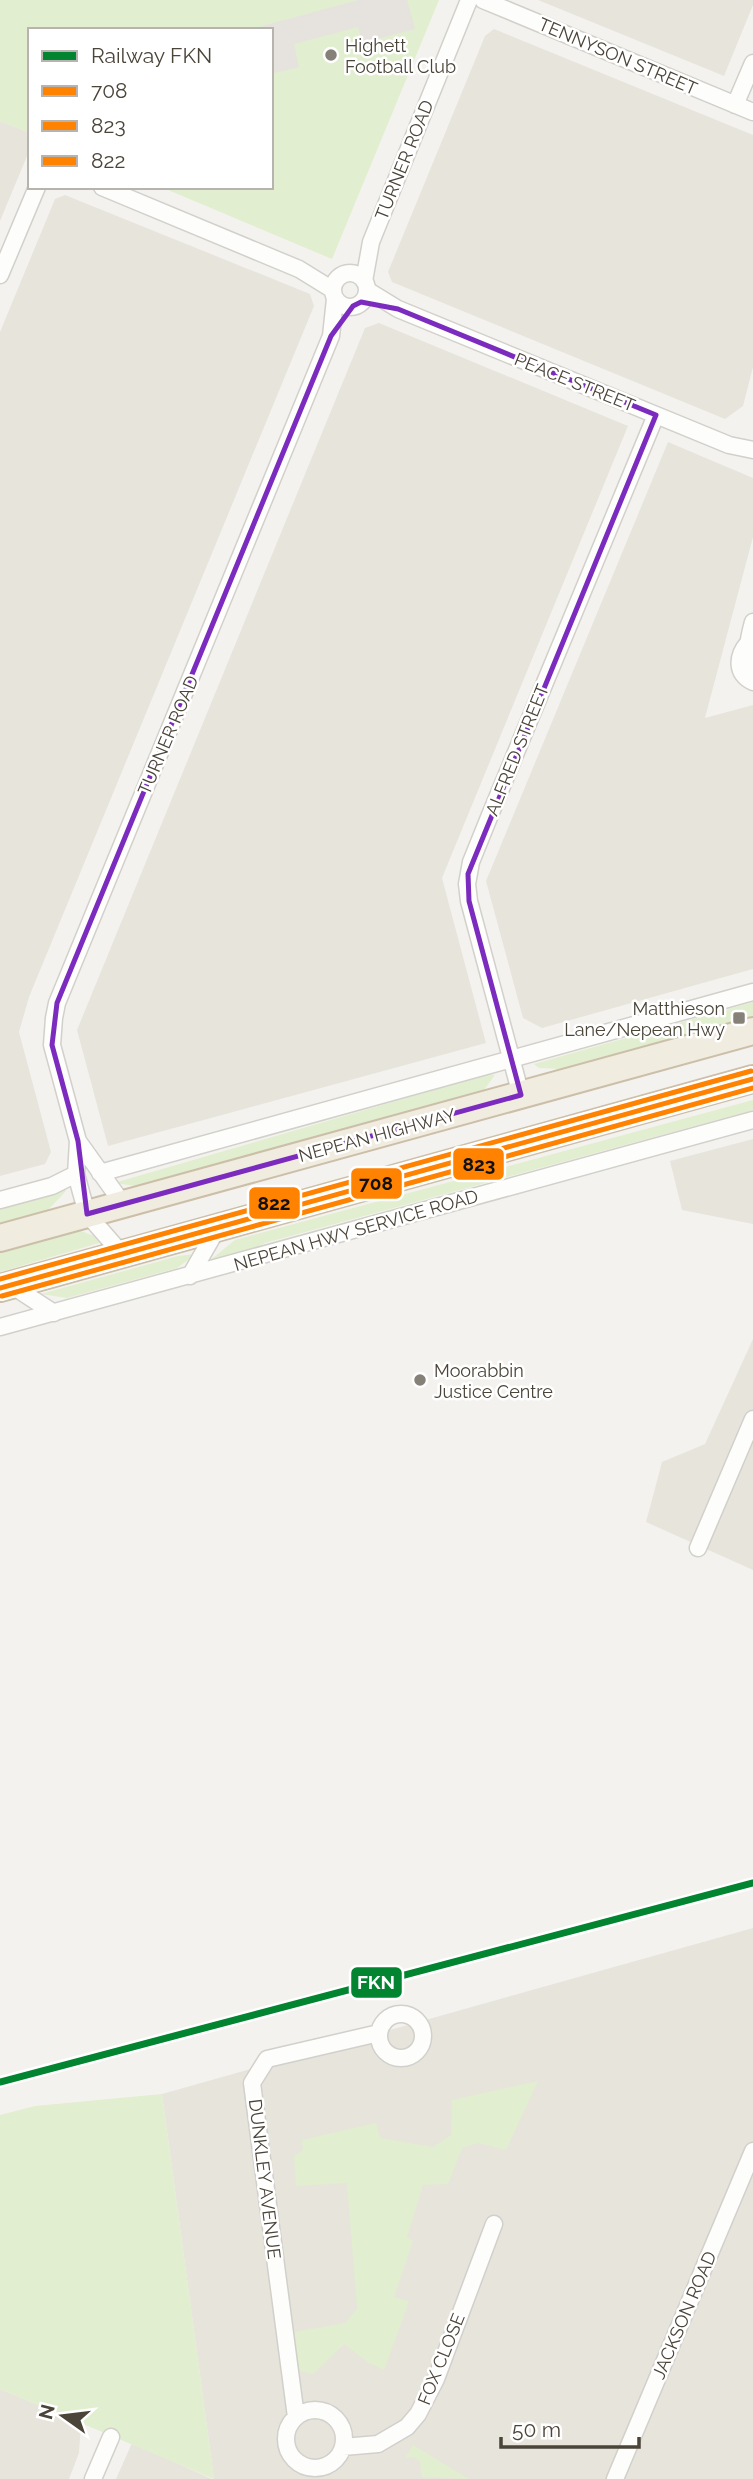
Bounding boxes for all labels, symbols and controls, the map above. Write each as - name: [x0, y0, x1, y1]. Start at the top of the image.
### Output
- street label: TENNYSON STREET: [535, 13, 701, 99]
- legend: [28, 28, 273, 189]
- place label: Highett Football Club: [345, 35, 456, 77]
- text: Railway FKN: [91, 43, 212, 68]
- marker: Highett Football Club: [323, 47, 339, 63]
- text: 708: [91, 78, 127, 103]
- street label: TURNER ROAD: [370, 97, 438, 223]
- text: 823: [91, 113, 126, 138]
- text: 822: [91, 148, 125, 173]
- street label: PEACE STREET: [512, 348, 638, 416]
- street label: TURNER ROAD: [133, 672, 203, 798]
- street label: ALFRED STREET: [481, 681, 553, 819]
- place label: Matthieson Lane/Nepean Hwy: [564, 998, 725, 1040]
- marker: Matthieson Lane/Nepean Hwy: [731, 1010, 747, 1026]
- street label: NEPEAN HIGHWAY: [296, 1104, 458, 1166]
- line badge: 823: [452, 1147, 505, 1181]
- text: 823: [463, 1153, 495, 1175]
- line badge: 708: [350, 1167, 403, 1200]
- text: 708: [359, 1172, 393, 1194]
- street label: NEPEAN HWY SERVICE ROAD: [231, 1185, 481, 1275]
- line badge: 822: [248, 1186, 301, 1220]
- text: 822: [258, 1192, 290, 1214]
- place label: Moorabbin Justice Centre: [434, 1360, 553, 1402]
- marker: Moorabbin Justice Centre: [412, 1372, 428, 1388]
- line badge: FKN: [350, 1966, 403, 1999]
- text: FKN: [357, 1971, 395, 1993]
- street label: DUNKLEY AVENUE: [245, 2098, 285, 2260]
- street label: JACKSON ROAD: [648, 2248, 720, 2382]
- street label: FOX CLOSE: [413, 2310, 469, 2408]
- north arrow: [28, 2381, 98, 2451]
- text: N: [34, 2402, 59, 2422]
- scale bar: [501, 2406, 639, 2450]
- text: 50 m: [512, 2417, 561, 2442]

